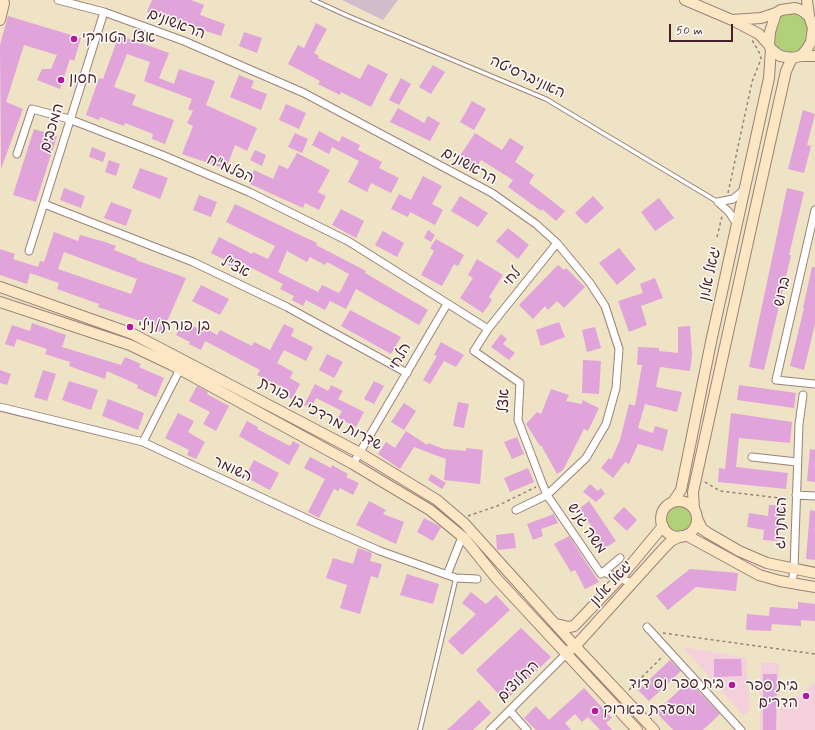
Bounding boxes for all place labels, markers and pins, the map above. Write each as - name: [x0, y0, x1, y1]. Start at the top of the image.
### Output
- place label: אצל הטורקי: [82, 30, 155, 48]
- marker: אצל הטורקי: [69, 34, 79, 44]
- place label: חסון: [69, 71, 97, 89]
- marker: חסון: [56, 75, 66, 85]
- place label: בן פורת/נילי: [138, 318, 210, 336]
- marker: בן פורת/נילי: [125, 322, 135, 332]
- place label: בית ספר נס דוד: [629, 676, 724, 694]
- place label: בית ספר הדרים: [745, 678, 798, 713]
- marker: בית ספר נס דוד: [727, 680, 737, 690]
- marker: בית ספר הדרים: [801, 691, 811, 701]
- place label: מסעדת פארוק: [603, 702, 696, 720]
- marker: מסעדת פארוק: [590, 706, 600, 716]

